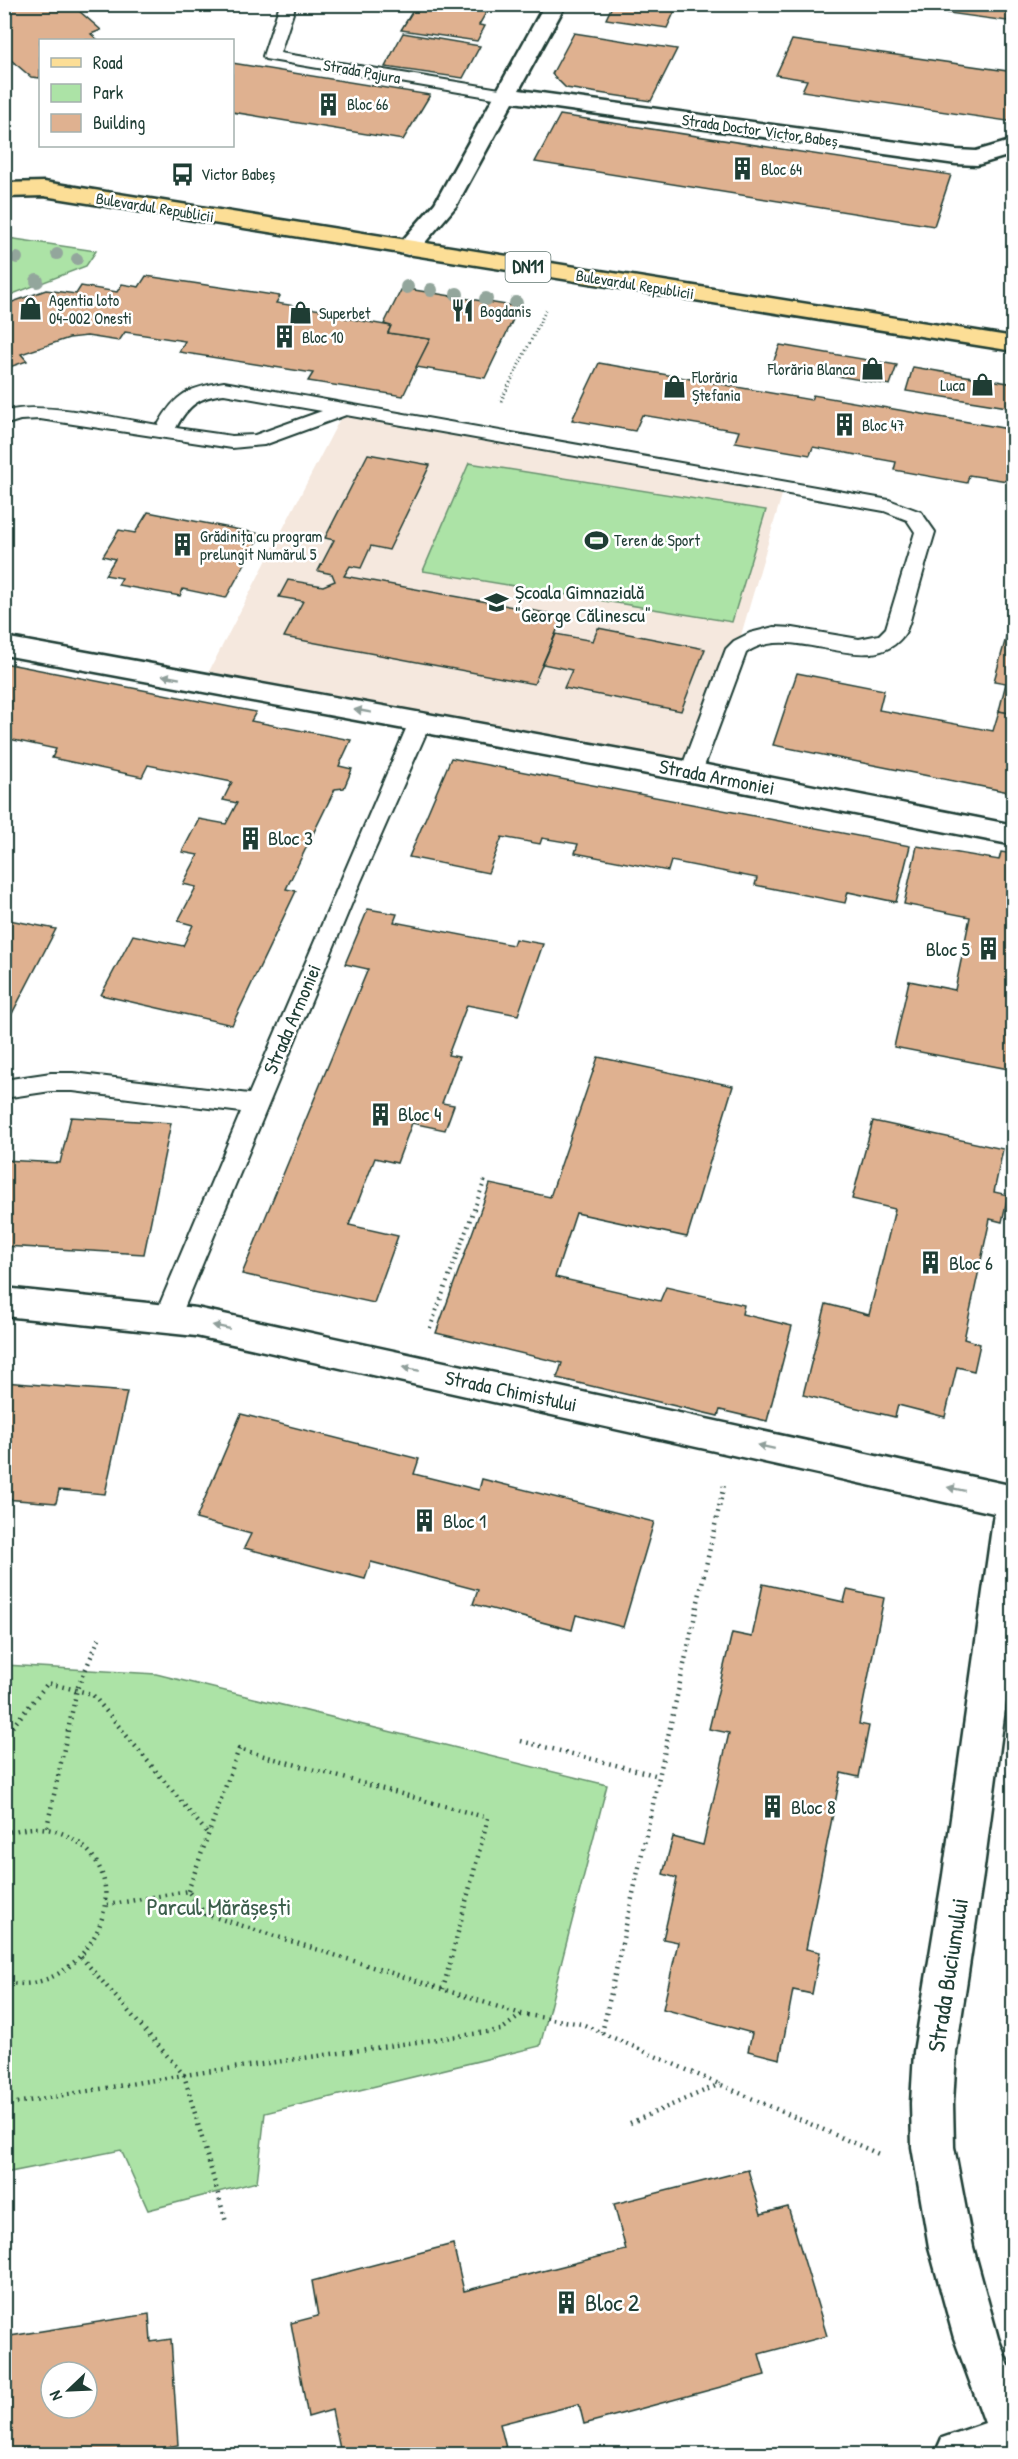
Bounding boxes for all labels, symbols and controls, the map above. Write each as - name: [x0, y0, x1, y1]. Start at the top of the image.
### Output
- legend: [39, 39, 234, 147]
- text: Road: [93, 50, 123, 75]
- street label: Strada Pajura: [322, 53, 402, 89]
- text: Park: [93, 80, 124, 105]
- building icon: Bloc 66: [316, 91, 342, 117]
- place label: Bloc 66: [347, 93, 388, 115]
- street label: Strada Doctor Victor Babeș: [680, 108, 840, 152]
- text: Building: [93, 110, 145, 135]
- building icon: Bloc 64: [730, 156, 756, 182]
- place label: Bloc 64: [761, 158, 802, 180]
- bus stop icon: Victor Babeș: [170, 161, 196, 187]
- place label: Victor Babeș: [201, 163, 275, 185]
- street label: Bulevardul Republicii: [94, 187, 216, 227]
- road number: DN11: [506, 252, 550, 282]
- street label: Bulevardul Republicii: [574, 264, 696, 304]
- place label: Agentia loto 04-002 Onesti: [49, 289, 132, 329]
- shop icon: Agentia loto 04-002 Onesti: [18, 296, 44, 322]
- restaurant icon: Bogdanis: [449, 298, 475, 324]
- shop icon: Superbet: [288, 300, 314, 326]
- place label: Bogdanis: [480, 300, 531, 322]
- place label: Superbet: [319, 302, 371, 324]
- building icon: Bloc 10: [271, 324, 297, 350]
- place label: Bloc 10: [302, 326, 344, 348]
- shop icon: Florăria Blanca: [860, 356, 886, 382]
- place label: Florăria Blanca: [767, 358, 855, 380]
- place label: Florăria Ștefania: [691, 366, 740, 406]
- shop icon: Luca: [970, 372, 996, 398]
- shop icon: Florăria Ștefania: [661, 373, 687, 399]
- place label: Luca: [940, 374, 965, 396]
- building icon: Bloc 47: [831, 412, 857, 438]
- place label: Bloc 47: [862, 414, 905, 436]
- place label: Grădinița cu program prelungit Numărul 5: [200, 525, 323, 565]
- sports icon: Teren de Sport: [583, 527, 609, 553]
- place label: Teren de Sport: [614, 529, 700, 551]
- building icon: Grădinița cu program prelungit Numărul 5: [169, 532, 195, 558]
- place label: Școala Gimnazială "George Călinescu": [515, 578, 651, 628]
- school or university icon: Școala Gimnazială "George Călinescu": [484, 590, 510, 616]
- one-way arrow: [161, 672, 180, 681]
- one-way arrow: [353, 707, 372, 716]
- street label: Strada Armoniei: [657, 752, 777, 801]
- place label: Bloc 3: [268, 824, 313, 851]
- building icon: Bloc 3: [237, 825, 263, 851]
- place label: Bloc 5: [926, 935, 971, 962]
- building icon: Bloc 5: [975, 936, 1001, 962]
- street label: Strada Armoniei: [256, 960, 327, 1078]
- place label: Bloc 4: [398, 1100, 441, 1127]
- building icon: Bloc 4: [367, 1101, 393, 1127]
- place label: Bloc 6: [949, 1249, 993, 1276]
- building icon: Bloc 6: [918, 1250, 944, 1276]
- one-way arrow: [212, 1322, 230, 1332]
- street label: Strada Chimistului: [443, 1363, 580, 1418]
- one-way arrow: [402, 1364, 420, 1374]
- one-way arrow: [756, 1442, 775, 1452]
- one-way arrow: [946, 1484, 965, 1493]
- place label: Bloc 1: [443, 1507, 486, 1534]
- building icon: Bloc 1: [412, 1508, 438, 1534]
- place label: Bloc 8: [791, 1793, 836, 1820]
- building icon: Bloc 8: [760, 1794, 786, 1820]
- park label: Parcul Mărășești: [146, 1890, 292, 1922]
- street label: Strada Buciumului: [919, 1896, 975, 2054]
- place label: Bloc 2: [585, 2286, 639, 2318]
- building icon: Bloc 2: [554, 2290, 580, 2316]
- north arrow: [39, 2360, 99, 2420]
- text: N: [43, 2387, 67, 2404]

